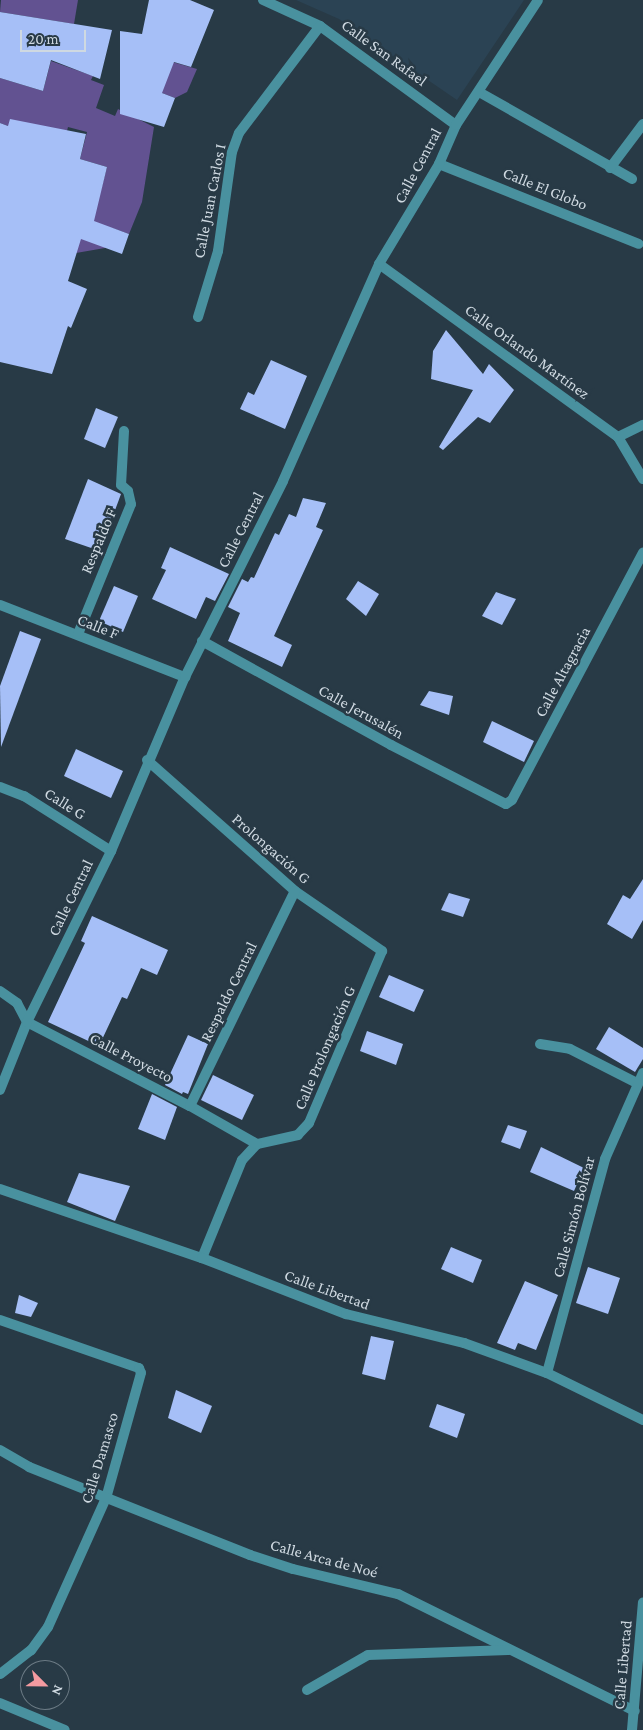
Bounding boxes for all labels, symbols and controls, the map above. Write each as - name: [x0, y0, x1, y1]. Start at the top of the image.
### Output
- street label: Calle San Rafael: [337, 15, 431, 91]
- scale bar: [22, 20, 89, 52]
- text: 20 m: [28, 31, 59, 47]
- street label: Calle Central: [390, 125, 446, 207]
- street label: Calle Juan Carlos I: [189, 142, 231, 260]
- street label: Calle El Globo: [500, 163, 590, 215]
- street label: Calle Orlando Martínez: [461, 300, 593, 404]
- street label: Calle Central: [214, 489, 268, 571]
- street label: Respaldo F: [77, 505, 121, 577]
- street label: Calle F: [74, 610, 122, 644]
- street label: Calle Altagracia: [531, 623, 595, 721]
- street label: Calle Jerusalén: [315, 681, 407, 743]
- street label: Calle G: [41, 784, 89, 824]
- street label: Prolongación G: [228, 810, 314, 888]
- street label: Calle Central: [44, 857, 98, 939]
- street label: Respaldo Central: [197, 939, 261, 1045]
- street label: Calle Prolongación G: [290, 983, 360, 1113]
- street label: Calle Proyecto: [86, 1029, 176, 1087]
- street label: Calle Simón Bolívar: [549, 1154, 599, 1280]
- street label: Calle Libertad: [282, 1266, 372, 1314]
- street label: Calle Damasco: [77, 1410, 123, 1506]
- street label: Calle Arca de Noé: [268, 1535, 380, 1583]
- street label: Calle Libertad: [610, 1620, 636, 1710]
- north arrow: [20, 1660, 70, 1710]
- text: N: [49, 1683, 67, 1698]

